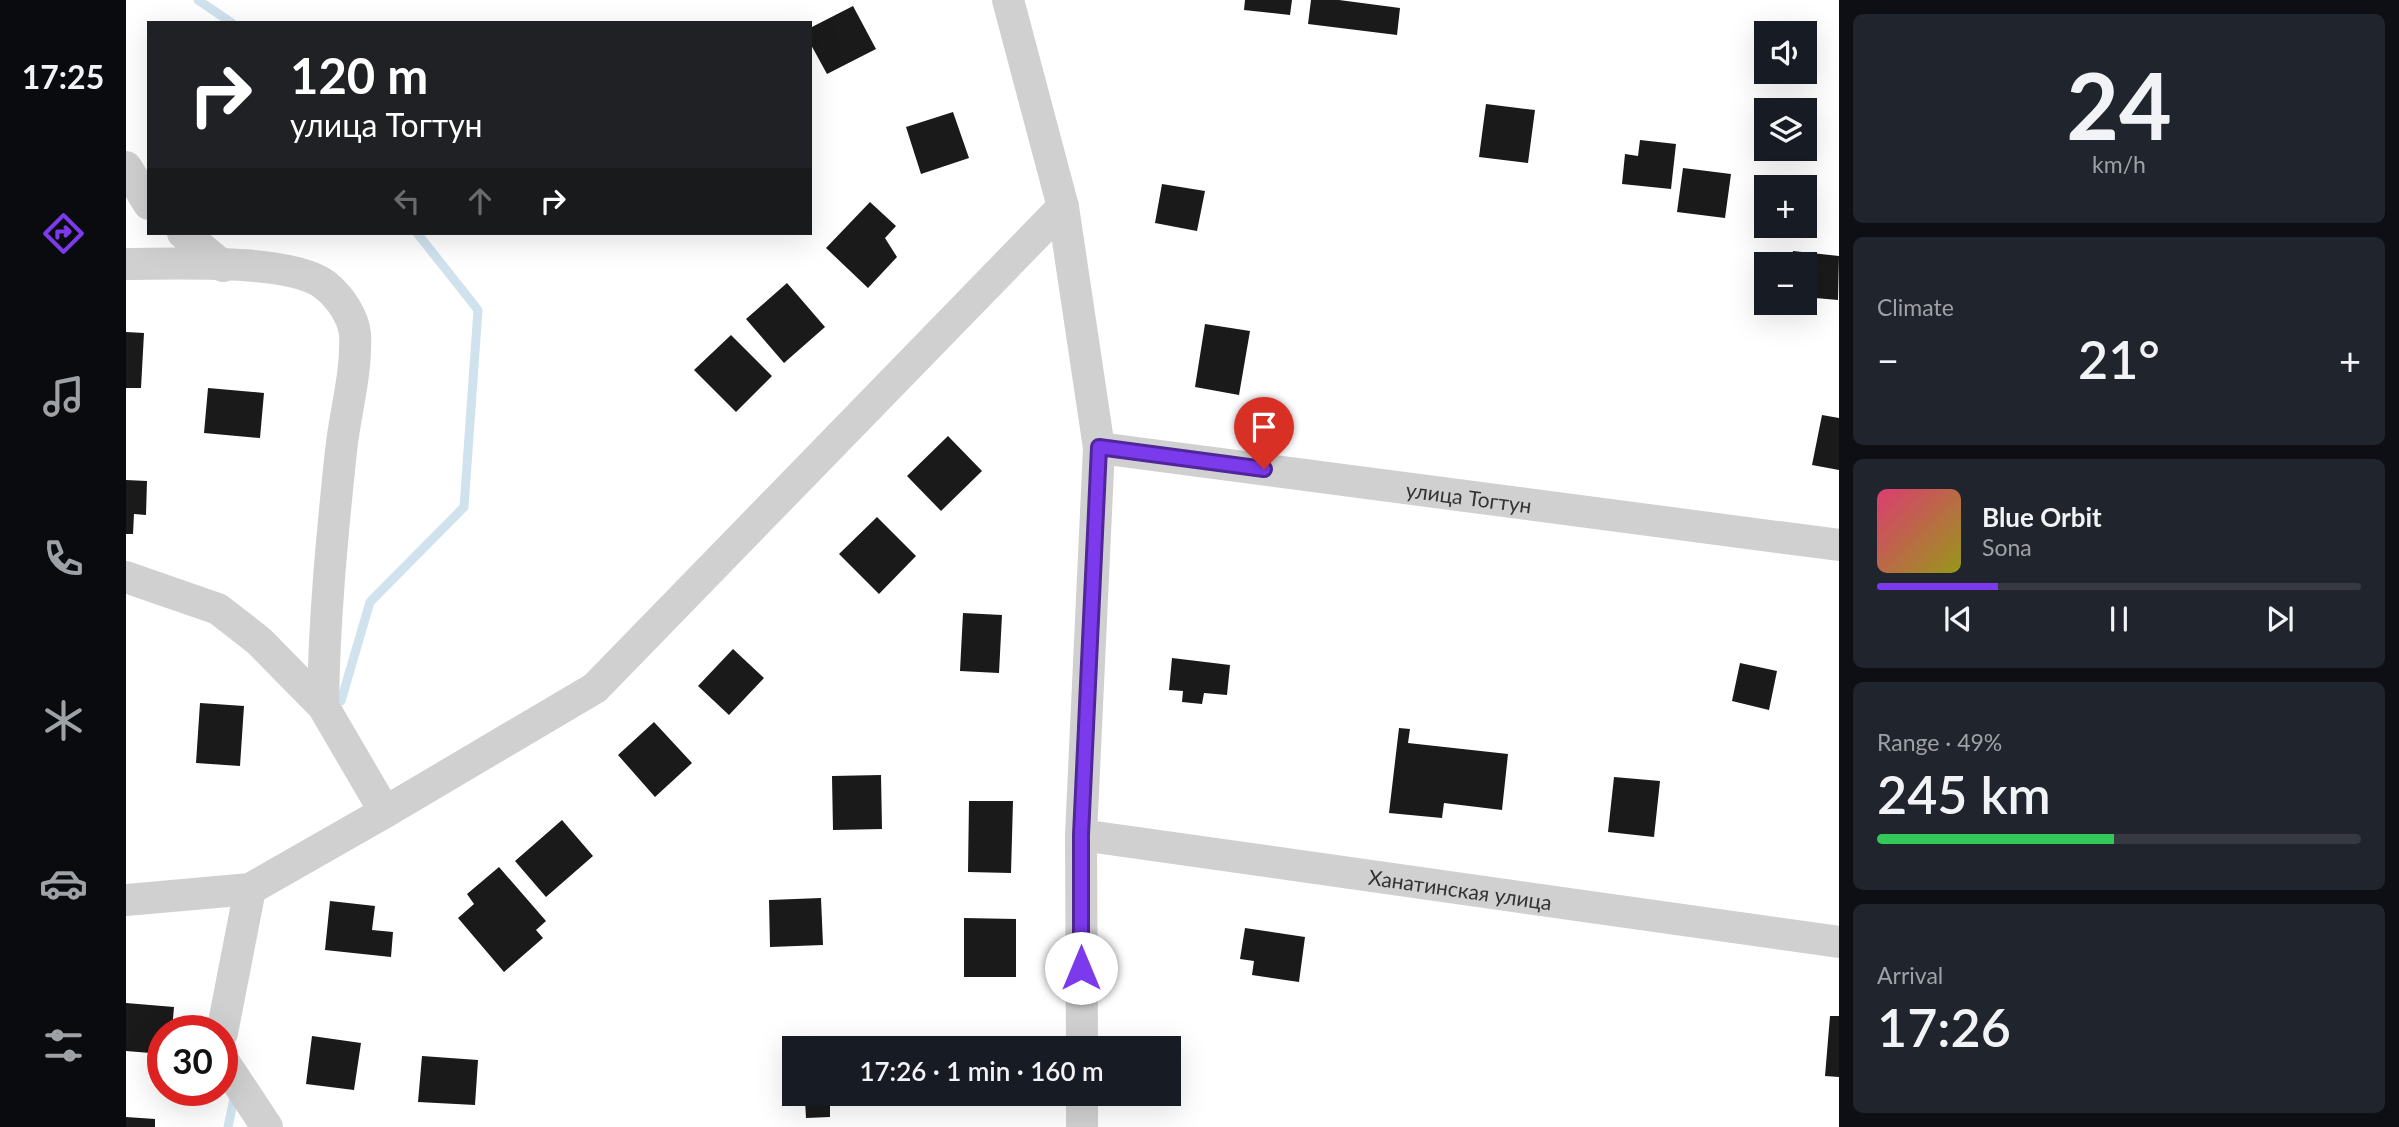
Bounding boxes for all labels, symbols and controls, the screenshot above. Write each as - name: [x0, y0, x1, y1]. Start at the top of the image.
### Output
- map controls: [1754, 21, 1817, 315]
- button: sound: [1754, 21, 1817, 84]
- text: 120 m: [290, 46, 428, 104]
- icon: right: [175, 49, 266, 140]
- text: 24: [2066, 50, 2172, 159]
- text: 17:25: [22, 57, 104, 96]
- button: layers: [1754, 98, 1817, 161]
- text: улица Тогтун: [290, 105, 483, 144]
- text: km/h: [2092, 150, 2146, 178]
- button: +: [1754, 175, 1817, 238]
- icon: left: [388, 182, 426, 220]
- icon: ahead: [461, 182, 499, 220]
- icon: right: [534, 182, 572, 220]
- icon: directions: [39, 209, 88, 258]
- button: −: [1754, 252, 1817, 315]
- text: Climate: [1877, 293, 1954, 321]
- text: 21°: [2078, 328, 2160, 390]
- text: −: [1877, 337, 1899, 383]
- text: +: [2339, 337, 2361, 383]
- icon: music: [39, 372, 88, 421]
- pin: [1234, 397, 1294, 469]
- icon: arrive: [1245, 408, 1283, 446]
- street label: улица Тогтун: [1404, 476, 1533, 517]
- text: Blue Orbit: [1982, 501, 2102, 533]
- text: Sona: [1982, 533, 2032, 561]
- icon: phone: [39, 534, 88, 583]
- icon: previous: [1939, 600, 1977, 638]
- icon: pause: [2100, 600, 2138, 638]
- icon: next: [2261, 600, 2299, 638]
- icon: climate: [39, 696, 88, 745]
- text: Range · 49%: [1877, 728, 2002, 756]
- text: 245 km: [1877, 763, 2051, 825]
- icon: car: [39, 859, 88, 908]
- street label: Ханатинская улица: [1367, 863, 1554, 914]
- position arrow: [1044, 931, 1118, 1005]
- text: Arrival: [1877, 961, 1943, 989]
- text: 17:26: [1877, 996, 2011, 1058]
- speed limit sign: 30: [147, 1015, 238, 1106]
- icon: filters: [39, 1021, 88, 1070]
- text: 17:26 · 1 min · 160 m: [859, 1055, 1104, 1087]

